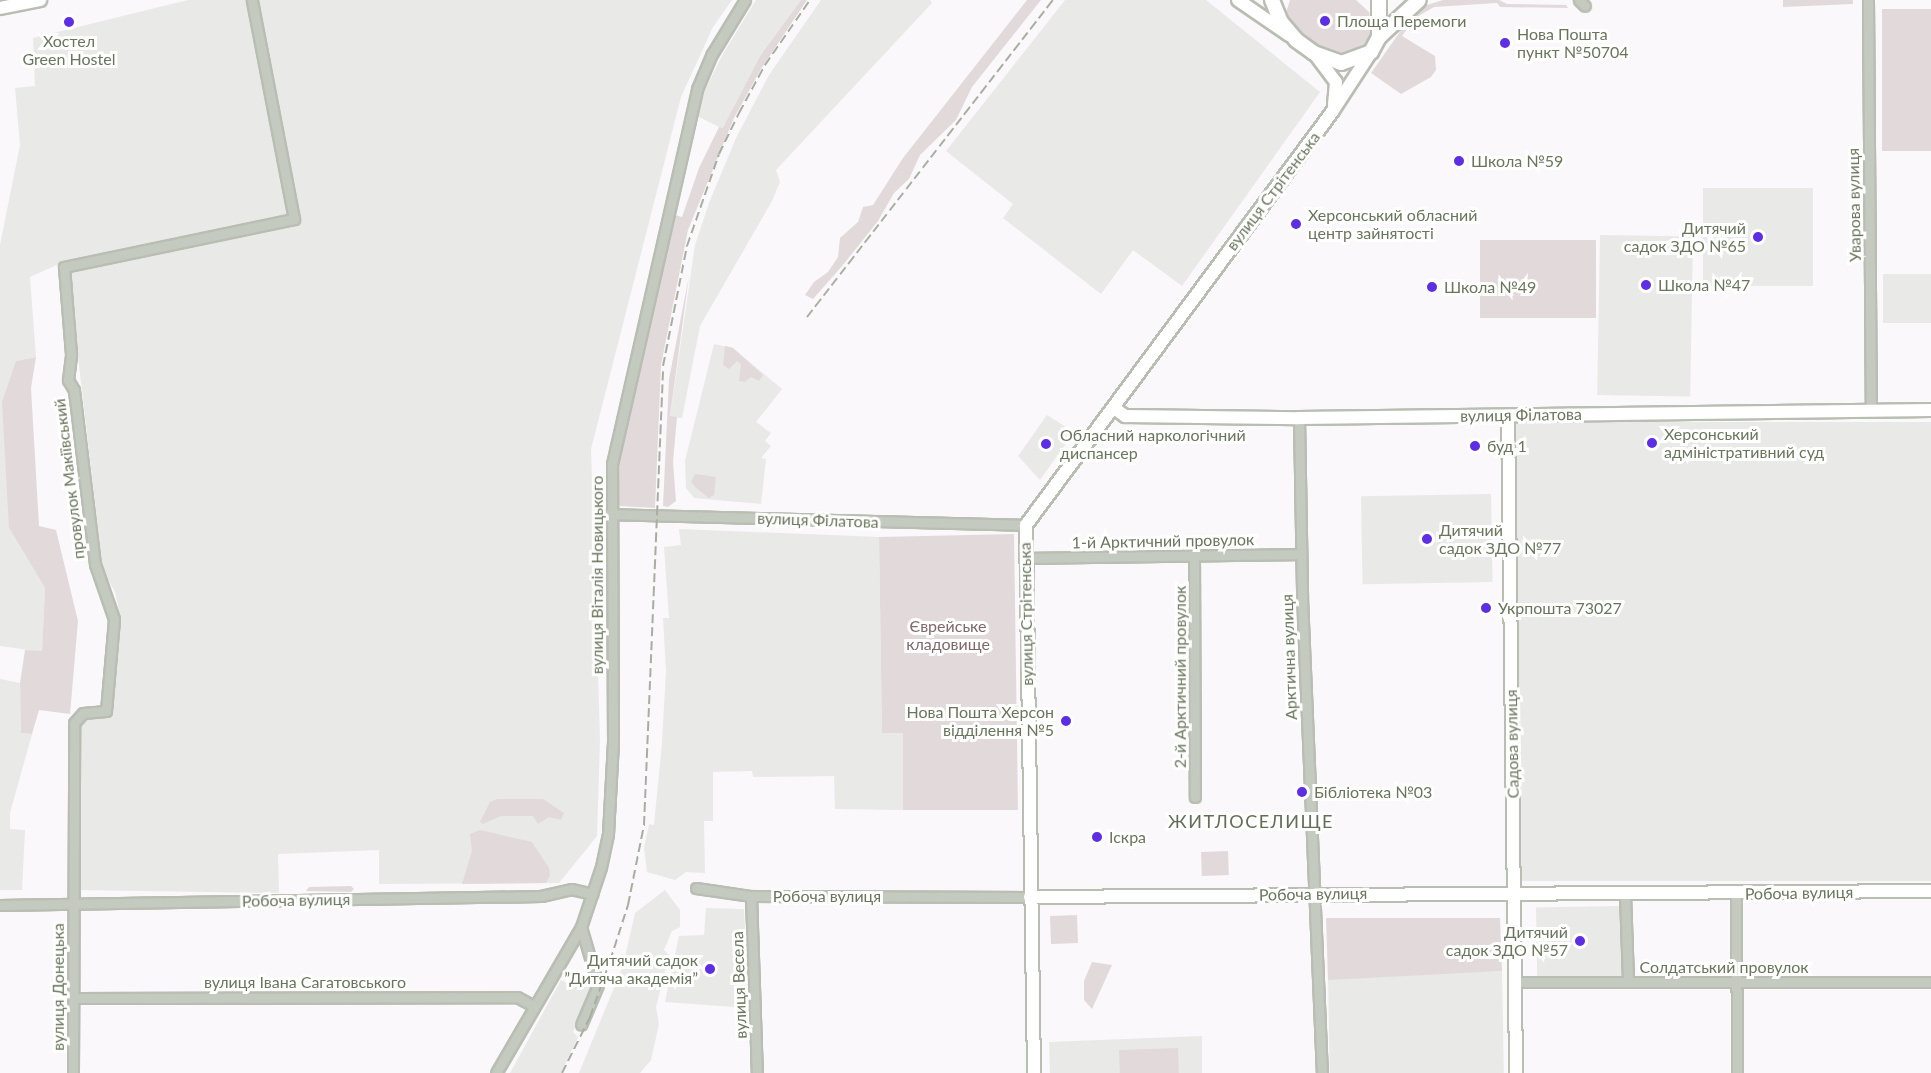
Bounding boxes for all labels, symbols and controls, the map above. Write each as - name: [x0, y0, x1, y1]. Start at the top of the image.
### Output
- place label: Площа Перемоги: [1337, 11, 1466, 31]
- marker: Площа Перемоги: [1318, 14, 1332, 28]
- marker: Хостел Green Hostel: [62, 15, 76, 29]
- place label: Нова Пошта пункт №50704: [1517, 24, 1629, 62]
- place label: Хостел Green Hostel: [23, 31, 115, 69]
- marker: Нова Пошта пункт №50704: [1498, 36, 1512, 50]
- street label: вулиця Стрітенська: [1222, 128, 1324, 254]
- street label: Уварова вулиця: [1843, 148, 1865, 262]
- place label: Школа №59: [1471, 151, 1563, 171]
- marker: Школа №59: [1452, 154, 1466, 168]
- place label: Херсонський обласний центр зайнятості: [1308, 205, 1477, 243]
- marker: Херсонський обласний центр зайнятості: [1289, 217, 1303, 231]
- place label: Дитячий садок ЗДО №65: [1624, 218, 1746, 256]
- marker: Дитячий садок ЗДО №65: [1751, 230, 1765, 244]
- place label: Школа №47: [1658, 275, 1750, 295]
- place label: Школа №49: [1444, 277, 1536, 297]
- marker: Школа №47: [1639, 278, 1653, 292]
- marker: Школа №49: [1425, 280, 1439, 294]
- street label: провулок Макіївський: [50, 398, 88, 560]
- street label: вулиця Філатова: [1460, 404, 1582, 426]
- place label: Херсонський адміністративний суд: [1664, 424, 1824, 462]
- place label: Обласний наркологічний диспансер: [1060, 425, 1246, 463]
- marker: Обласний наркологічний диспансер: [1037, 435, 1055, 453]
- place label: буд 1: [1487, 436, 1527, 456]
- marker: Херсонський адміністративний суд: [1645, 436, 1659, 450]
- marker: буд 1: [1468, 439, 1482, 453]
- street label: вулиця Віталія Новицького: [587, 476, 607, 674]
- street label: вулиця Філатова: [757, 508, 879, 532]
- place label: Дитячий садок ЗДО №77: [1439, 520, 1561, 558]
- street label: 1-й Арктичний провулок: [1072, 530, 1254, 552]
- marker: Дитячий садок ЗДО №77: [1420, 532, 1434, 546]
- street label: вулиця Стрітенська: [1015, 542, 1037, 686]
- street label: 2-й Арктичний провулок: [1170, 586, 1190, 768]
- street label: Арктична вулиця: [1277, 594, 1301, 720]
- place label: Укрпошта 73027: [1498, 598, 1622, 618]
- marker: Укрпошта 73027: [1479, 601, 1493, 615]
- park label: Єврейське кладовище: [906, 616, 990, 654]
- street label: Садова вулиця: [1501, 689, 1523, 799]
- place label: Нова Пошта Херсон відділення №5: [906, 702, 1054, 740]
- marker: Нова Пошта Херсон відділення №5: [1059, 714, 1073, 728]
- place label: Бібліотека №03: [1314, 782, 1432, 802]
- marker: Бібліотека №03: [1295, 785, 1309, 799]
- district label: ЖИТЛОСЕЛИЩЕ: [1168, 810, 1334, 832]
- place label: Іскра: [1109, 827, 1146, 847]
- marker: Іскра: [1090, 830, 1104, 844]
- street label: Робоча вулиця: [1745, 882, 1853, 904]
- street label: Робоча вулиця: [1259, 883, 1367, 905]
- street label: Робоча вулиця: [773, 886, 881, 906]
- street label: Робоча вулиця: [242, 889, 350, 911]
- place label: Дитячий садок ЗДО №57: [1446, 922, 1568, 960]
- street label: вулиця Донецька: [48, 923, 68, 1051]
- street label: вулиця Весела: [728, 931, 750, 1039]
- marker: Дитячий садок ЗДО №57: [1573, 934, 1587, 948]
- place label: Дитячий садок ”Дитяча академія”: [564, 950, 698, 988]
- street label: Солдатський провулок: [1639, 957, 1809, 977]
- marker: Дитячий садок ”Дитяча академія”: [703, 962, 717, 976]
- street label: вулиця Івана Сагатовського: [204, 972, 406, 992]

